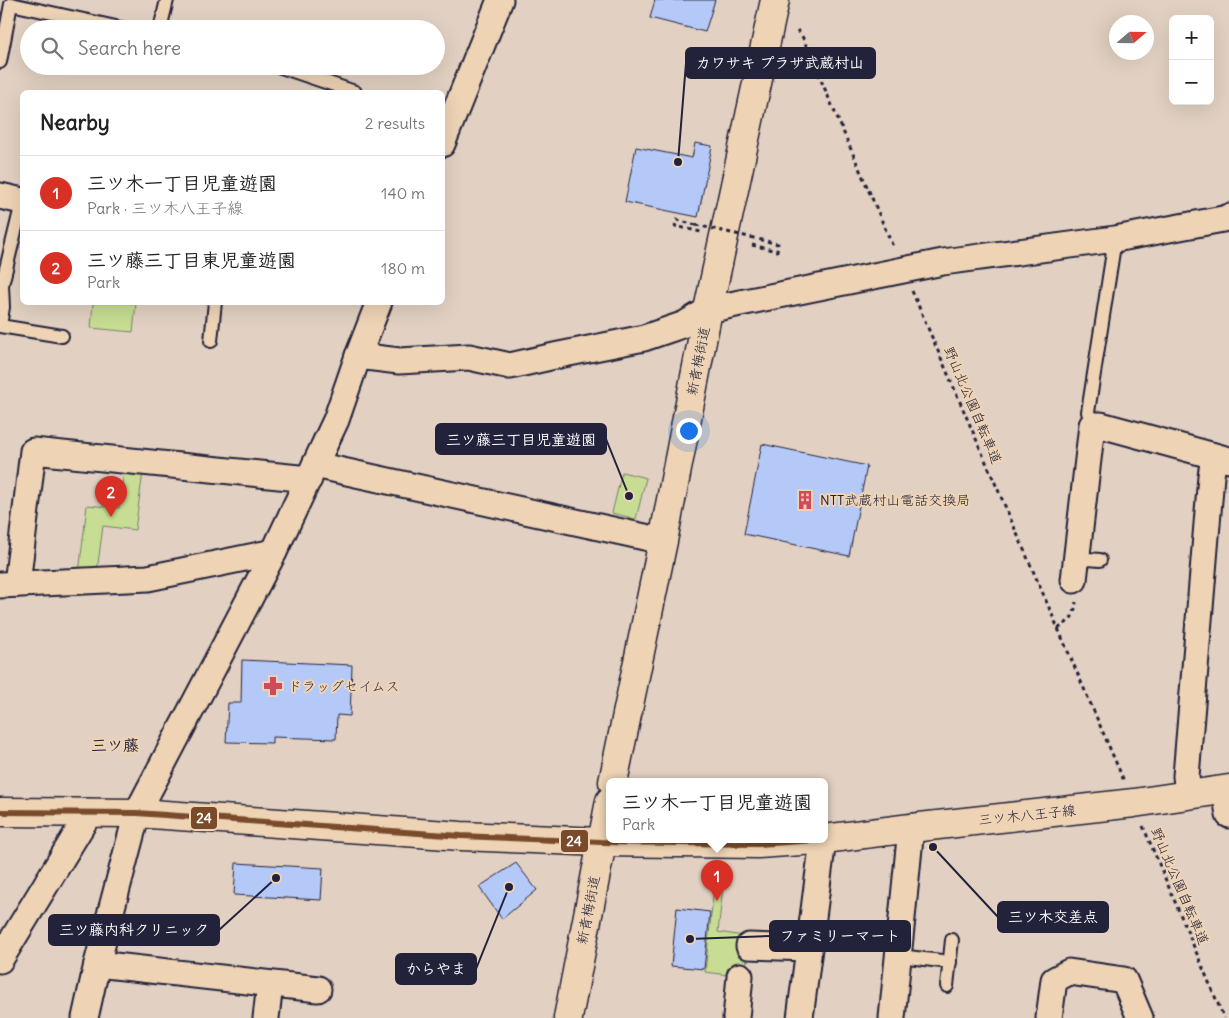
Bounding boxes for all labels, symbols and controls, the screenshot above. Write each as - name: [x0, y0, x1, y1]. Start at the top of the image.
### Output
- north arrow: [1109, 15, 1154, 60]
- map controls: [1169, 15, 1214, 105]
- button: +: [1169, 15, 1214, 60]
- search box: [20, 20, 445, 75]
- icon: search: [38, 34, 66, 62]
- text: Search here: [78, 36, 181, 60]
- callout: カワサキ プラザ武蔵村山: [686, 48, 875, 78]
- text: カワサキ プラザ武蔵村山: [696, 53, 864, 72]
- button: −: [1169, 60, 1214, 105]
- text: Nearby: [40, 109, 110, 136]
- text: 2 results: [365, 113, 425, 133]
- text: 三ツ木一丁目児童遊園: [87, 171, 277, 195]
- text: 1: [53, 183, 59, 203]
- text: 140 m: [381, 183, 425, 203]
- text: Park · 三ツ木八王子線: [87, 198, 243, 218]
- text: 三ツ藤三丁目東児童遊園: [87, 248, 296, 272]
- text: 2: [52, 258, 60, 278]
- text: 180 m: [381, 258, 425, 278]
- text: Park: [87, 272, 120, 292]
- street label: 新青梅街道: [682, 325, 714, 397]
- street label: 野山北公園自転車道: [940, 343, 1006, 467]
- your location: [676, 418, 702, 444]
- callout: 三ツ藤三丁目児童遊園: [436, 424, 606, 454]
- text: 三ツ藤三丁目児童遊園: [446, 430, 596, 449]
- pin: 2: [95, 476, 127, 517]
- building icon: NTT武蔵村山電話交換局: [794, 489, 816, 511]
- place label: NTT武蔵村山電話交換局: [820, 491, 970, 509]
- pharmacy icon: ドラッグセイムス: [262, 675, 284, 697]
- place label: ドラッグセイムス: [288, 677, 399, 695]
- district label: 三ツ藤: [91, 735, 139, 755]
- popup: [606, 778, 828, 843]
- text: 三ツ木一丁目児童遊園: [622, 790, 812, 814]
- street label: 三ツ木八王子線: [977, 801, 1077, 829]
- line badge: 24: [190, 806, 218, 830]
- text: 24: [196, 809, 212, 827]
- text: Park: [622, 814, 655, 834]
- street label: 野山北公園自転車道: [1147, 824, 1213, 948]
- line badge: 24: [560, 829, 589, 853]
- text: 24: [566, 832, 582, 850]
- pin: 1: [701, 860, 733, 901]
- street label: 新青梅街道: [572, 874, 604, 946]
- callout: 三ツ木交差点: [998, 902, 1108, 932]
- text: 三ツ木交差点: [1008, 907, 1098, 926]
- callout: 三ツ藤内科クリニック: [49, 915, 219, 945]
- text: 三ツ藤内科クリニック: [59, 920, 209, 939]
- callout: ファミリーマート: [770, 921, 910, 951]
- text: ファミリーマート: [780, 926, 900, 945]
- callout: からやま: [396, 954, 476, 984]
- text: からやま: [406, 959, 466, 978]

